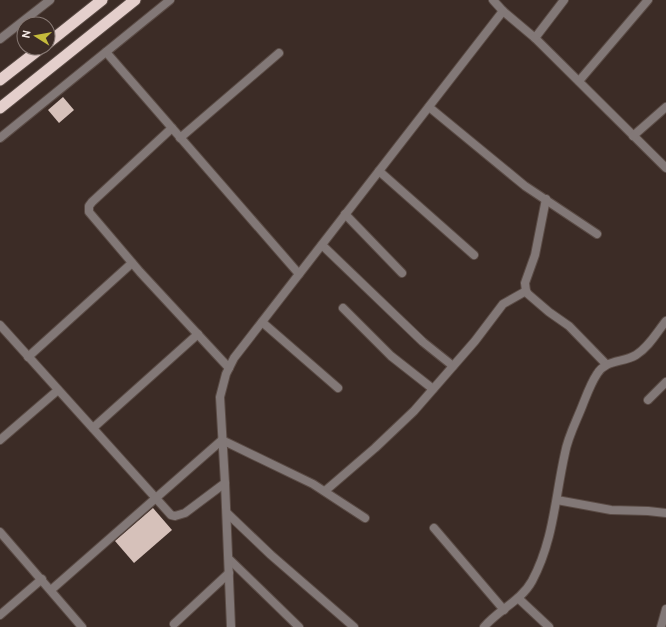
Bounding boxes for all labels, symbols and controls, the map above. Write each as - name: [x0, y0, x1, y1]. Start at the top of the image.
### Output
- north arrow: [16, 16, 56, 56]
- text: N: [19, 29, 34, 39]

